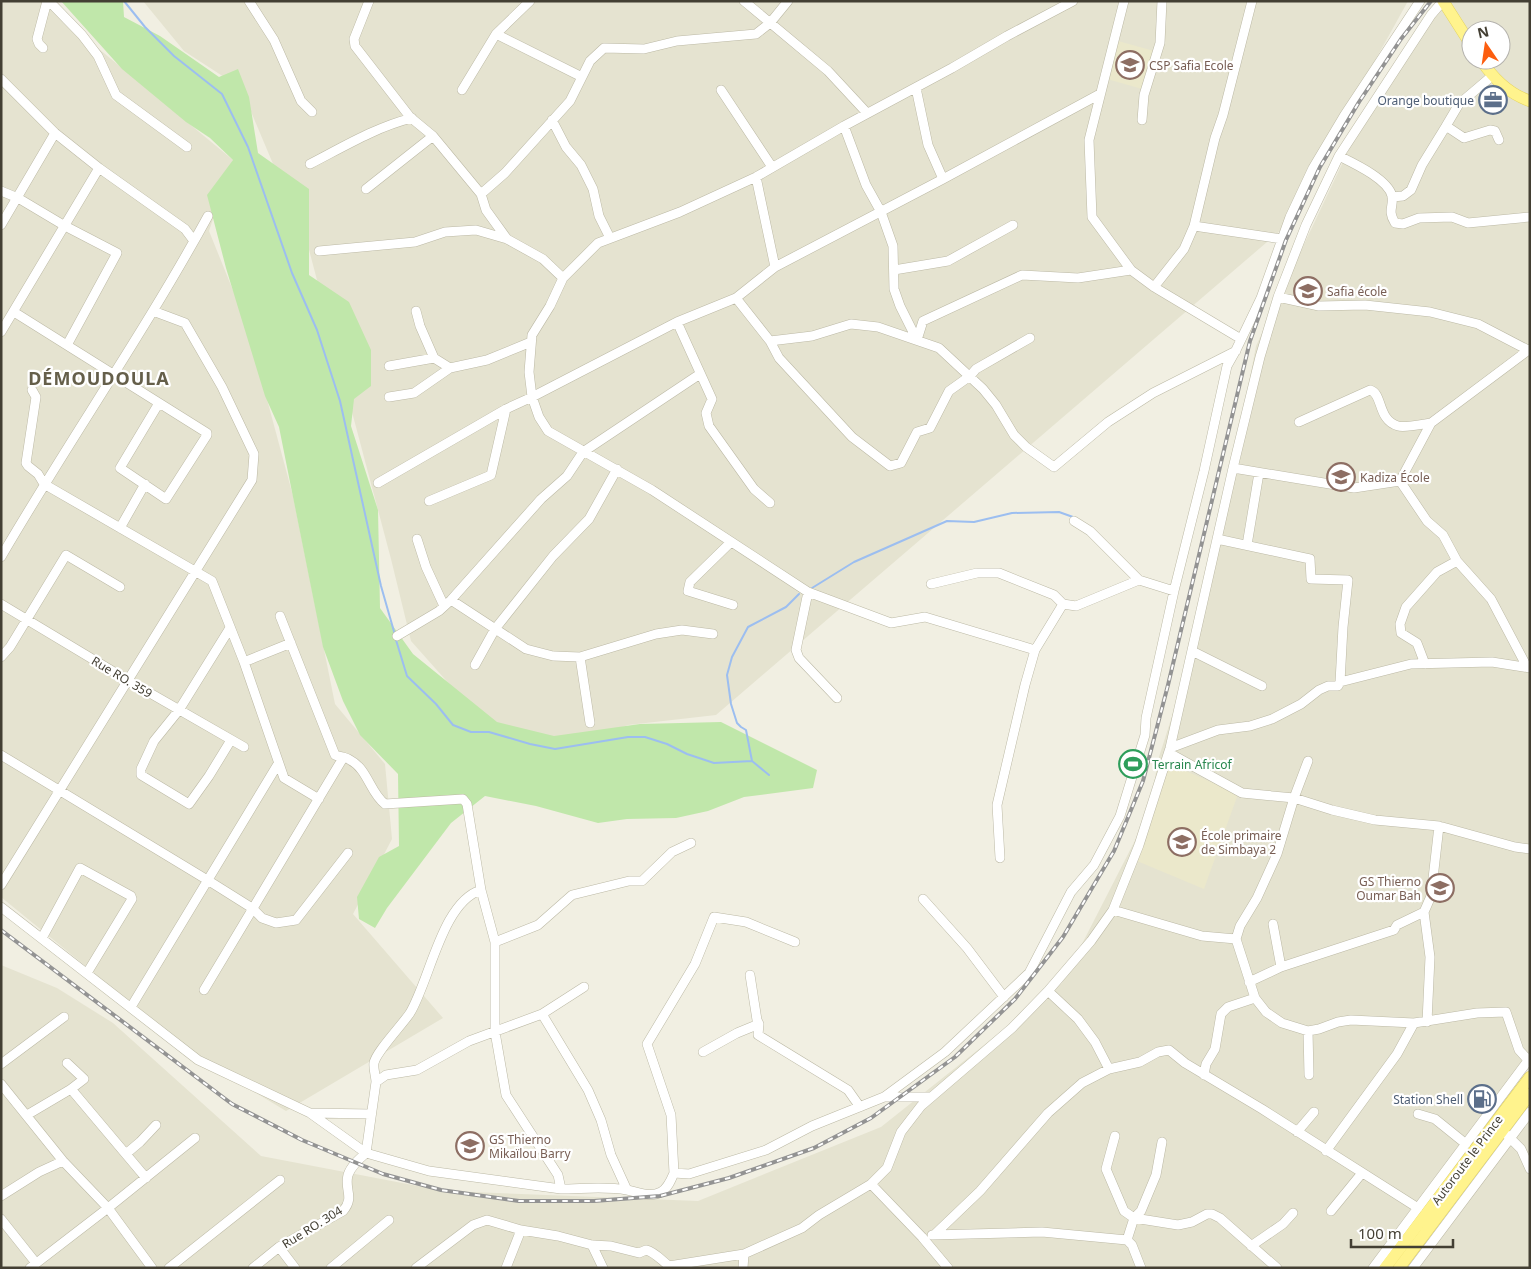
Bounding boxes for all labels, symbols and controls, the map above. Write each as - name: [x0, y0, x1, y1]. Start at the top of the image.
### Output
- north arrow: [1461, 20, 1511, 70]
- text: N: [1475, 21, 1491, 42]
- school or university icon: CSP Safia Ecole: [1115, 50, 1145, 80]
- place label: CSP Safia Ecole: [1149, 57, 1234, 74]
- office icon: Orange boutique: [1478, 85, 1508, 115]
- place label: Orange boutique: [1377, 92, 1474, 109]
- school or university icon: Safia école: [1293, 276, 1323, 306]
- place label: Safia école: [1327, 283, 1387, 300]
- district label: DÉMOUDOULA: [28, 366, 170, 390]
- school or university icon: Kadiza École: [1326, 462, 1356, 492]
- place label: Kadiza École: [1360, 469, 1430, 486]
- street label: Rue RO. 359: [88, 652, 156, 702]
- sports icon: Terrain Africof: [1118, 749, 1148, 779]
- place label: Terrain Africof: [1152, 756, 1233, 773]
- school or university icon: École primaire de Simbaya 2: [1167, 827, 1197, 857]
- place label: École primaire de Simbaya 2: [1201, 827, 1282, 858]
- place label: GS Thierno Oumar Bah: [1356, 873, 1421, 904]
- school or university icon: GS Thierno Oumar Bah: [1425, 873, 1455, 903]
- fuel station icon: Station Shell: [1467, 1084, 1497, 1114]
- place label: Station Shell: [1393, 1091, 1463, 1108]
- street label: Autoroute le Prince: [1428, 1111, 1507, 1208]
- school or university icon: GS Thierno Mikaïlou Barry: [455, 1131, 485, 1161]
- place label: GS Thierno Mikaïlou Barry: [489, 1131, 572, 1162]
- street label: Rue RO. 304: [279, 1202, 345, 1252]
- scale bar: [1351, 1216, 1454, 1248]
- text: 100 m: [1358, 1223, 1402, 1243]

